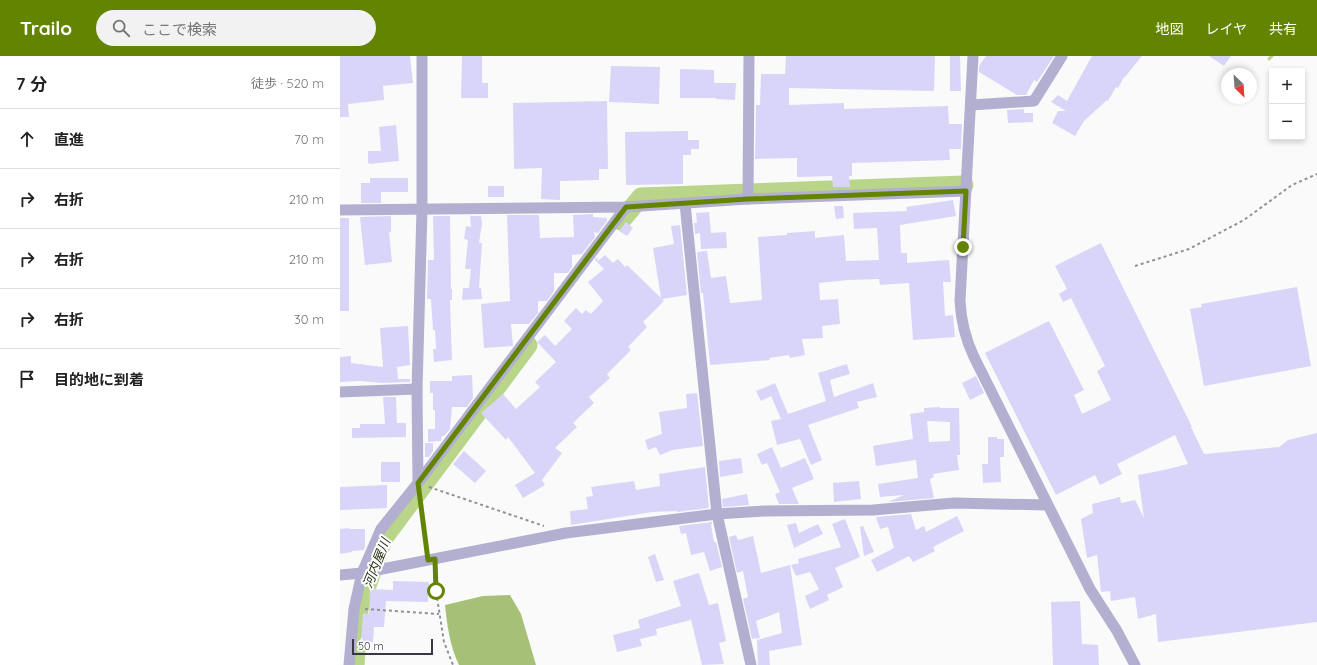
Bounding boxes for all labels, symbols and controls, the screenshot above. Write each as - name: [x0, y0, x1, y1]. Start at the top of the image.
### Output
- search box: [96, 10, 376, 46]
- text: Trailo: [20, 16, 72, 40]
- icon: search: [110, 17, 132, 39]
- text: ここで検索: [142, 20, 217, 39]
- text: 地図: [1155, 20, 1183, 38]
- text: レイヤ: [1205, 20, 1247, 38]
- text: 共有: [1269, 20, 1297, 38]
- north arrow: [1221, 68, 1257, 104]
- map controls: [1269, 68, 1305, 140]
- button: +: [1269, 68, 1305, 104]
- text: 7 分: [16, 73, 47, 94]
- text: 徒歩 · 520 m: [251, 75, 324, 91]
- button: −: [1269, 104, 1305, 140]
- icon: ahead: [16, 128, 38, 150]
- text: 直進: [54, 130, 84, 149]
- text: 70 m: [294, 131, 324, 147]
- icon: right: [16, 188, 38, 210]
- text: 右折: [54, 190, 84, 209]
- text: 210 m: [289, 191, 324, 207]
- route end: [954, 238, 972, 256]
- icon: right: [16, 248, 38, 270]
- text: 右折: [54, 250, 84, 269]
- text: 210 m: [289, 251, 324, 267]
- icon: right: [16, 308, 38, 330]
- text: 右折: [54, 310, 84, 329]
- text: 30 m: [294, 311, 324, 327]
- icon: arrive: [16, 368, 38, 390]
- text: 目的地に到着: [54, 370, 144, 389]
- water label: 河内屋川: [359, 534, 394, 590]
- route start: [427, 582, 445, 600]
- scale bar: [352, 637, 433, 656]
- text: 50 m: [358, 639, 384, 653]

